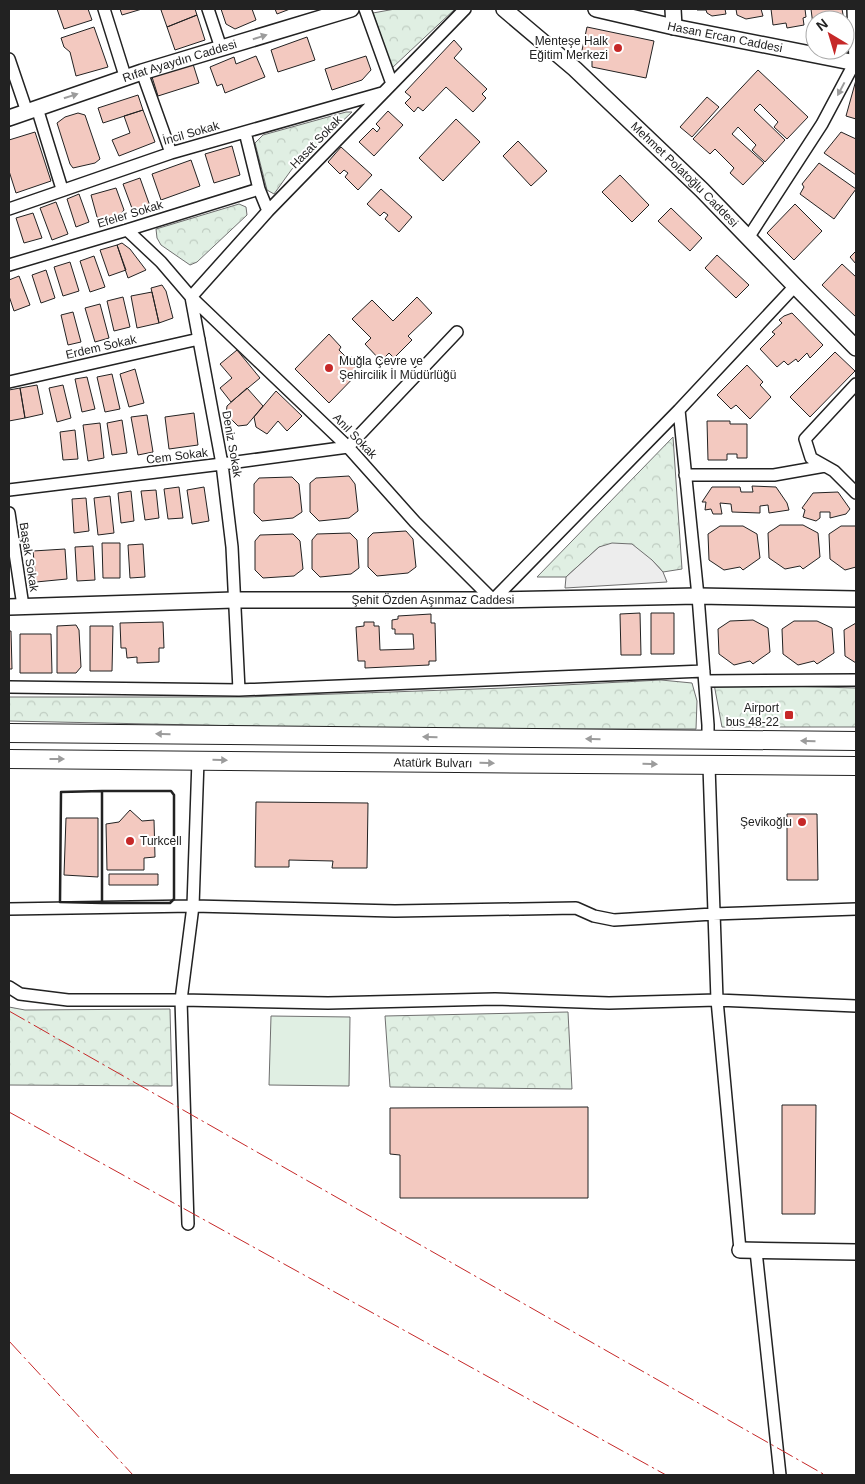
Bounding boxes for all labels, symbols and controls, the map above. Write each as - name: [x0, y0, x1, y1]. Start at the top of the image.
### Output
- north arrow: [805, 10, 855, 60]
- text: N: [813, 15, 831, 34]
- street label: Hasan Ercan Caddesi: [666, 19, 784, 55]
- one-way arrow: [252, 32, 267, 40]
- place label: Menteşe Halk Eğitim Merkezi: [529, 34, 609, 62]
- street label: Rıfat Ayaydın Caddesi: [121, 37, 238, 85]
- marker: Menteşe Halk Eğitim Merkezi: [612, 42, 624, 54]
- one-way arrow: [837, 82, 845, 96]
- one-way arrow: [64, 92, 79, 100]
- street label: Hasat Sokak: [287, 112, 345, 171]
- street label: İncil Sokak: [161, 118, 222, 148]
- street label: Mehmet Polatoğlu Caddesi: [628, 119, 741, 230]
- street label: Efeler Sokak: [95, 197, 166, 231]
- street label: Erdem Sokak: [64, 332, 139, 362]
- place label: Muğla Çevre ve Şehircilik İl Müdürlüğü: [339, 354, 456, 382]
- marker: Muğla Çevre ve Şehircilik İl Müdürlüğü: [323, 362, 335, 374]
- street label: Deniz Sokak: [219, 410, 245, 479]
- street label: Anıl Sokak: [330, 411, 381, 462]
- street label: Cem Sokak: [145, 445, 210, 467]
- street label: Başak Sokak: [17, 521, 42, 594]
- street label: Şehit Özden Aşınmaz Caddesi: [351, 593, 515, 607]
- place label: Airport bus 48-22: [726, 701, 780, 729]
- marker: Airport bus 48-22: [783, 709, 795, 721]
- one-way arrow: [154, 730, 170, 738]
- one-way arrow: [422, 733, 438, 741]
- one-way arrow: [584, 735, 600, 743]
- one-way arrow: [799, 737, 815, 745]
- one-way arrow: [50, 755, 66, 763]
- street label: Atatürk Bulvarı: [393, 755, 472, 770]
- one-way arrow: [212, 756, 228, 764]
- one-way arrow: [480, 759, 496, 767]
- one-way arrow: [642, 761, 658, 769]
- place label: Şevikoğlu: [740, 815, 792, 829]
- marker: Şevikoğlu: [796, 816, 808, 828]
- place label: Turkcell: [140, 834, 182, 848]
- marker: Turkcell: [124, 835, 136, 847]

